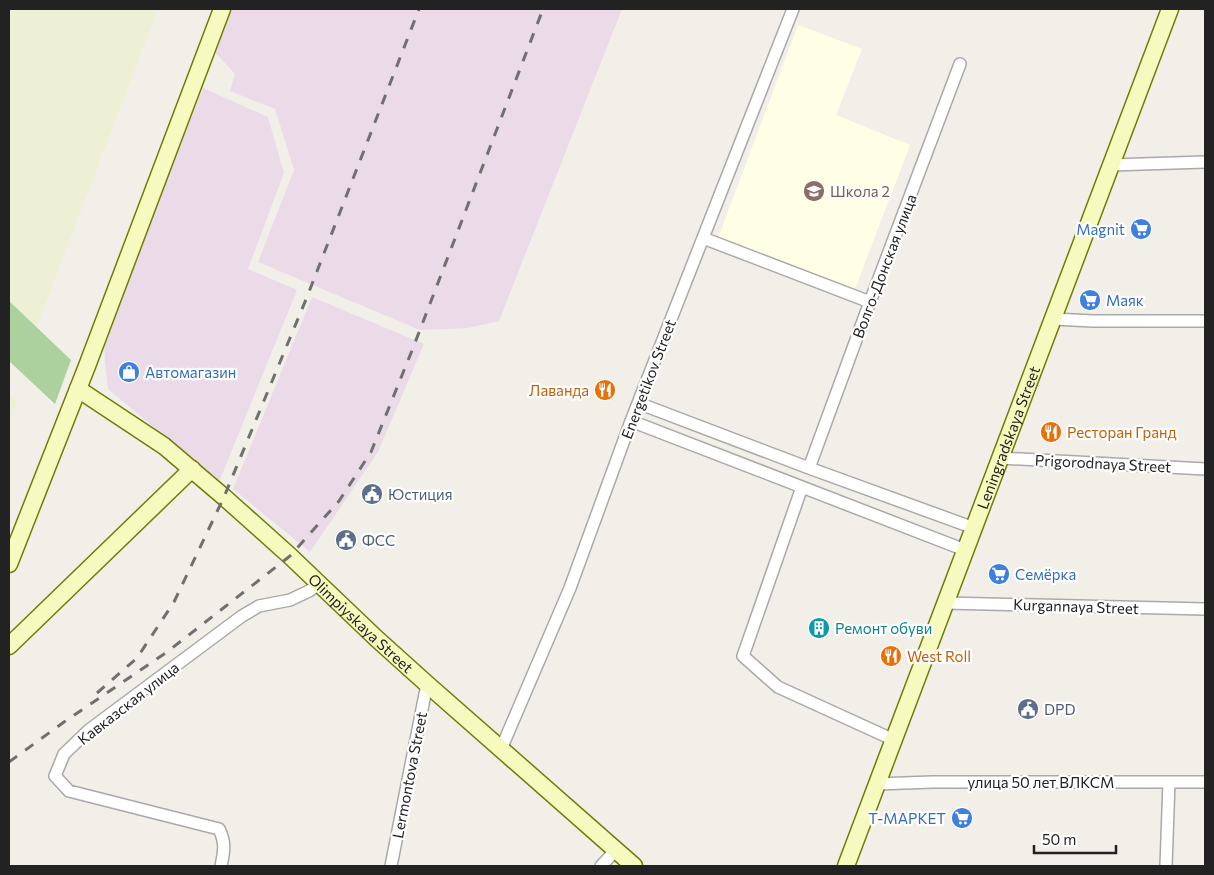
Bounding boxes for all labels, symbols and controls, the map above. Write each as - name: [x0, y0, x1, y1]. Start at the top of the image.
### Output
- school or university icon: Школа 2: [802, 179, 826, 203]
- place label: Школа 2: [830, 182, 890, 200]
- street label: Волго-Донская улица: [848, 191, 920, 341]
- supermarket icon: Magnit: [1129, 217, 1153, 241]
- place label: Magnit: [1076, 220, 1125, 238]
- supermarket icon: Маяк: [1078, 288, 1102, 312]
- place label: Маяк: [1106, 291, 1144, 309]
- street label: Energetikov Street: [617, 317, 679, 441]
- shop icon: Автомагазин: [117, 360, 141, 384]
- place label: Автомагазин: [145, 363, 236, 381]
- street label: Leningradskaya Street: [973, 364, 1043, 512]
- restaurant icon: Лаванда: [593, 378, 617, 402]
- place label: Лаванда: [529, 381, 589, 399]
- restaurant icon: Ресторан Гранд: [1039, 420, 1063, 444]
- place label: Ресторан Гранд: [1067, 423, 1177, 441]
- street label: Prigorodnaya Street: [1034, 450, 1172, 476]
- public building icon: Юстиция: [360, 482, 384, 506]
- place label: Юстиция: [388, 485, 453, 503]
- public building icon: ФСС: [334, 528, 358, 552]
- place label: ФСС: [362, 531, 395, 549]
- supermarket icon: Семёрка: [987, 562, 1011, 586]
- place label: Семёрка: [1015, 565, 1076, 583]
- street label: Olimpiyskaya Street: [305, 570, 417, 676]
- street label: Kurgannaya Street: [1013, 595, 1139, 617]
- building icon: Ремонт обуви: [807, 616, 831, 640]
- place label: Ремонт обуви: [835, 619, 932, 637]
- restaurant icon: West Roll: [879, 644, 903, 668]
- place label: West Roll: [907, 647, 971, 665]
- street label: Кавказская улица: [74, 658, 182, 748]
- public building icon: DPD: [1016, 697, 1040, 721]
- place label: DPD: [1044, 700, 1076, 718]
- street label: Lermontova Street: [388, 710, 430, 840]
- street label: улица 50 лет ВЛКСМ: [968, 773, 1114, 791]
- supermarket icon: Т-МАРКЕТ: [950, 806, 974, 830]
- place label: Т-МАРКЕТ: [868, 809, 946, 827]
- scale bar: [1034, 822, 1116, 854]
- text: 50 m: [1042, 830, 1076, 848]

